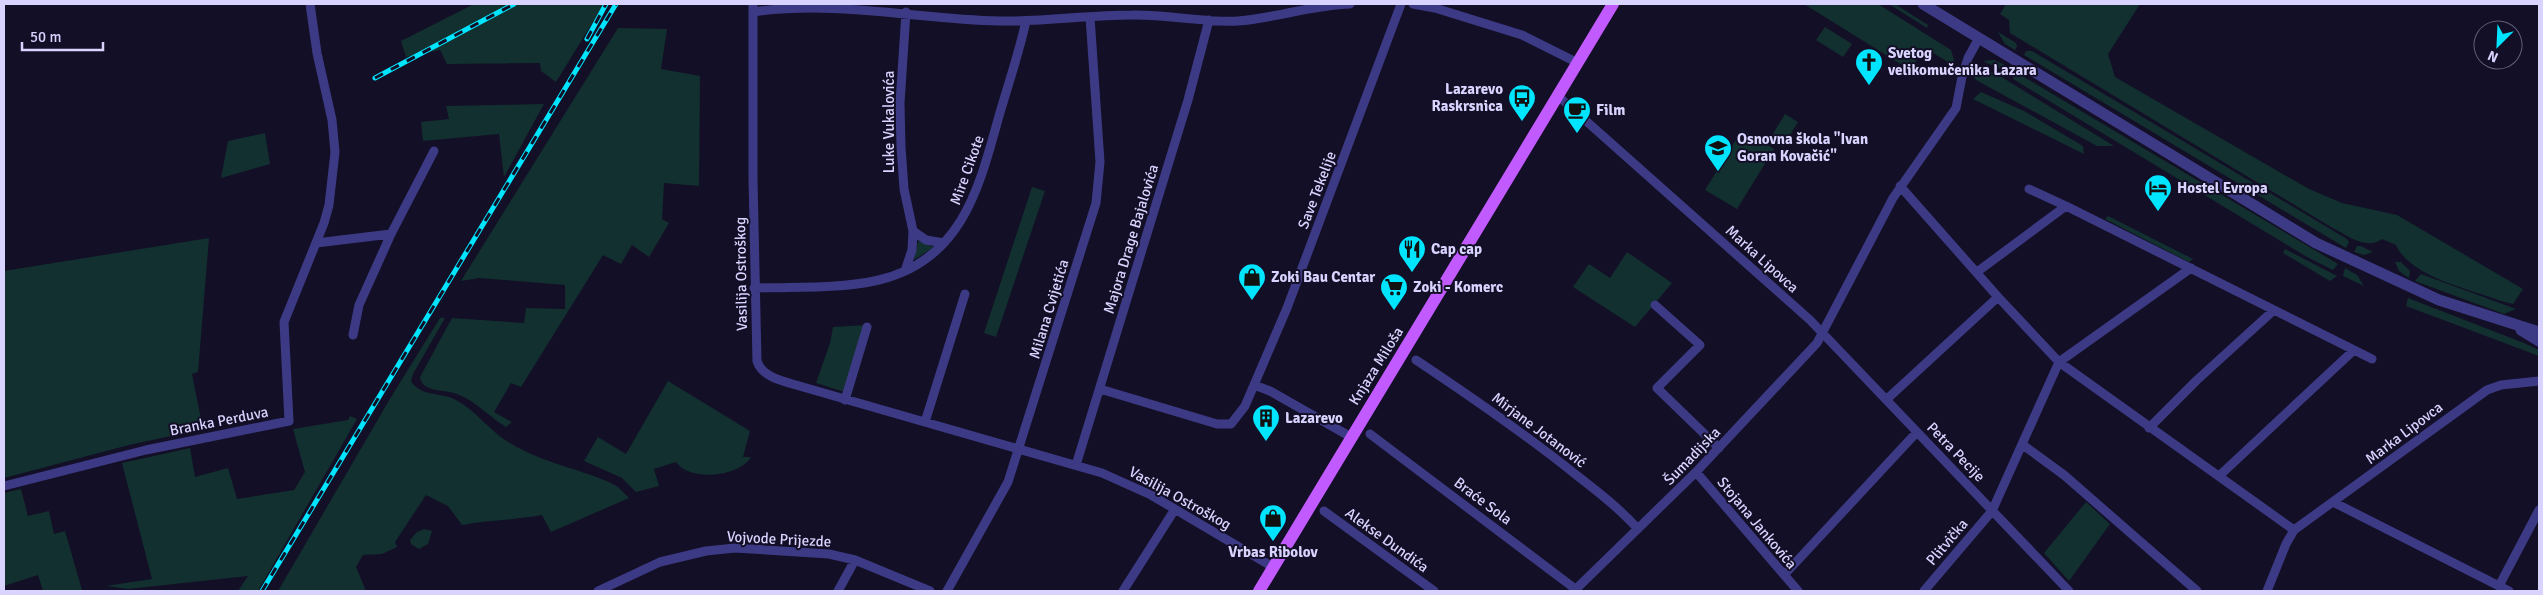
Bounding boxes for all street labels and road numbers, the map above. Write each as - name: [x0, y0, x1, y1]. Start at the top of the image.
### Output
- street label: Luke Vukalovića: [880, 71, 898, 173]
- street label: Mire Cikote: [946, 133, 988, 207]
- street label: Save Tekelije: [1294, 149, 1340, 231]
- street label: Majora Drage Bajalovića: [1100, 162, 1162, 316]
- street label: Vasilija Ostroškog: [731, 217, 751, 331]
- street label: Marka Lipovca: [1722, 221, 1802, 297]
- street label: Milana Cvijetića: [1025, 257, 1073, 361]
- street label: Knjaza Miloša: [1345, 324, 1407, 408]
- street label: Mirjane Jotanović: [1488, 389, 1590, 471]
- street label: Marka Lipovca: [2362, 398, 2446, 468]
- street label: Branka Perduva: [168, 403, 270, 439]
- street label: Petra Pecije: [1923, 419, 1989, 485]
- street label: Šumadijska: [1659, 422, 1724, 489]
- street label: Vasilija Ostroškog: [1126, 462, 1234, 534]
- street label: Braće Sola: [1451, 473, 1515, 529]
- street label: Stojana Jankovića: [1713, 473, 1801, 573]
- street label: Alekse Dundića: [1342, 504, 1432, 576]
- street label: Plitvička: [1922, 515, 1972, 569]
- street label: Vojvode Prijezde: [726, 527, 832, 551]

